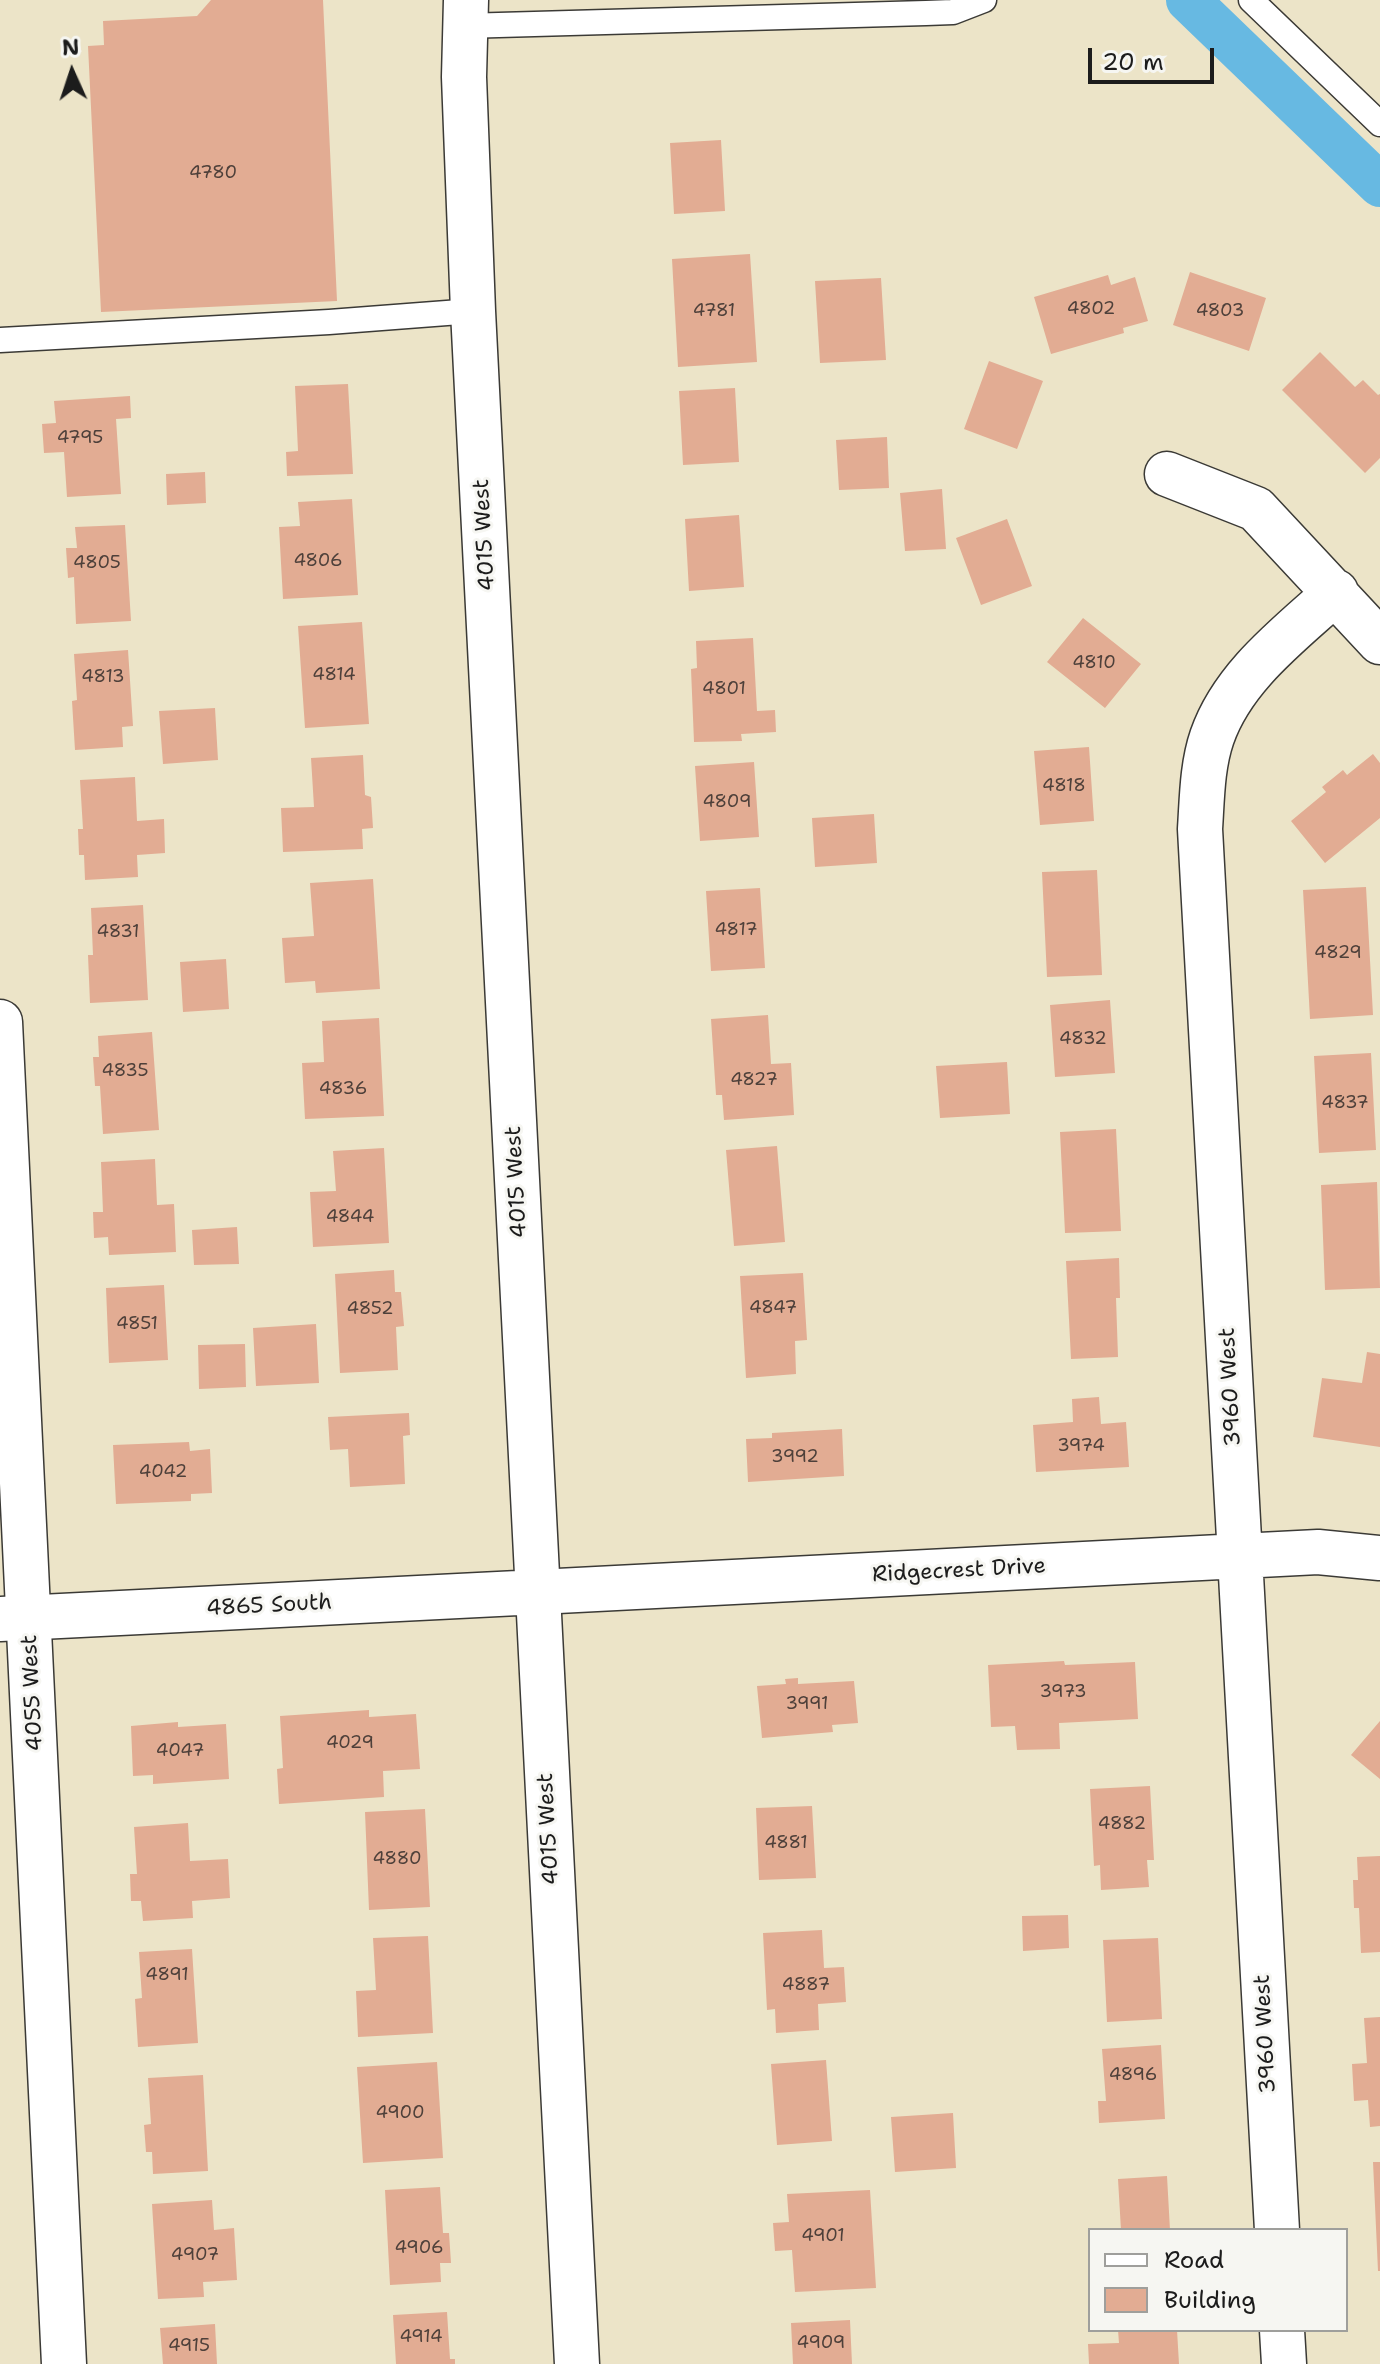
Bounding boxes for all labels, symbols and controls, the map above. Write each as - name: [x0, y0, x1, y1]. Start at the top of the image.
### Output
- north arrow: [32, 32, 112, 112]
- scale bar: [1092, 32, 1218, 82]
- text: N: [61, 33, 80, 62]
- text: 20 m: [1102, 46, 1164, 78]
- house number: 4780: [189, 162, 237, 184]
- house number: 4802: [1067, 298, 1115, 320]
- house number: 4781: [693, 300, 735, 322]
- house number: 4803: [1196, 300, 1244, 322]
- house number: 4795: [57, 427, 103, 449]
- street label: 4015 West: [469, 478, 501, 592]
- house number: 4806: [293, 550, 343, 572]
- house number: 4805: [73, 552, 121, 574]
- house number: 4810: [1072, 652, 1116, 674]
- house number: 4814: [312, 664, 356, 686]
- house number: 4813: [81, 666, 125, 688]
- house number: 4801: [702, 678, 746, 700]
- house number: 4818: [1042, 775, 1086, 797]
- house number: 4809: [702, 791, 752, 813]
- house number: 4817: [714, 919, 758, 941]
- house number: 4831: [97, 921, 139, 943]
- house number: 4829: [1314, 942, 1362, 964]
- house number: 4832: [1059, 1028, 1107, 1050]
- house number: 4835: [102, 1060, 148, 1082]
- house number: 4827: [730, 1069, 778, 1091]
- house number: 4836: [319, 1078, 367, 1100]
- house number: 4837: [1321, 1092, 1369, 1114]
- street label: 4015 West: [501, 1125, 533, 1239]
- house number: 4844: [326, 1206, 374, 1228]
- house number: 4847: [749, 1297, 797, 1319]
- house number: 4852: [346, 1298, 394, 1320]
- house number: 4851: [116, 1313, 158, 1335]
- street label: 3960 West: [1215, 1327, 1247, 1447]
- house number: 3974: [1057, 1435, 1105, 1457]
- house number: 3992: [771, 1446, 819, 1468]
- house number: 4042: [139, 1461, 187, 1483]
- street label: Ridgecrest Drive: [871, 1553, 1047, 1589]
- street label: 4865 South: [205, 1590, 333, 1622]
- street label: 4055 West: [17, 1634, 49, 1752]
- house number: 3973: [1039, 1681, 1087, 1703]
- house number: 3991: [785, 1693, 829, 1715]
- house number: 4029: [326, 1732, 374, 1754]
- house number: 4047: [156, 1740, 204, 1762]
- street label: 4015 West: [533, 1772, 565, 1886]
- house number: 4882: [1098, 1813, 1146, 1835]
- house number: 4881: [764, 1832, 808, 1854]
- house number: 4880: [372, 1848, 422, 1870]
- house number: 4891: [145, 1964, 189, 1986]
- house number: 4887: [782, 1974, 830, 1996]
- street label: 3960 West: [1250, 1974, 1282, 2094]
- house number: 4896: [1109, 2064, 1157, 2086]
- house number: 4900: [375, 2102, 425, 2124]
- house number: 4901: [801, 2225, 845, 2247]
- legend: [1088, 2228, 1348, 2332]
- house number: 4906: [394, 2237, 444, 2259]
- house number: 4907: [171, 2244, 219, 2266]
- text: Road: [1164, 2244, 1224, 2276]
- text: Building: [1164, 2284, 1256, 2316]
- house number: 4914: [399, 2326, 443, 2348]
- house number: 4909: [797, 2332, 845, 2354]
- house number: 4915: [168, 2335, 210, 2357]

